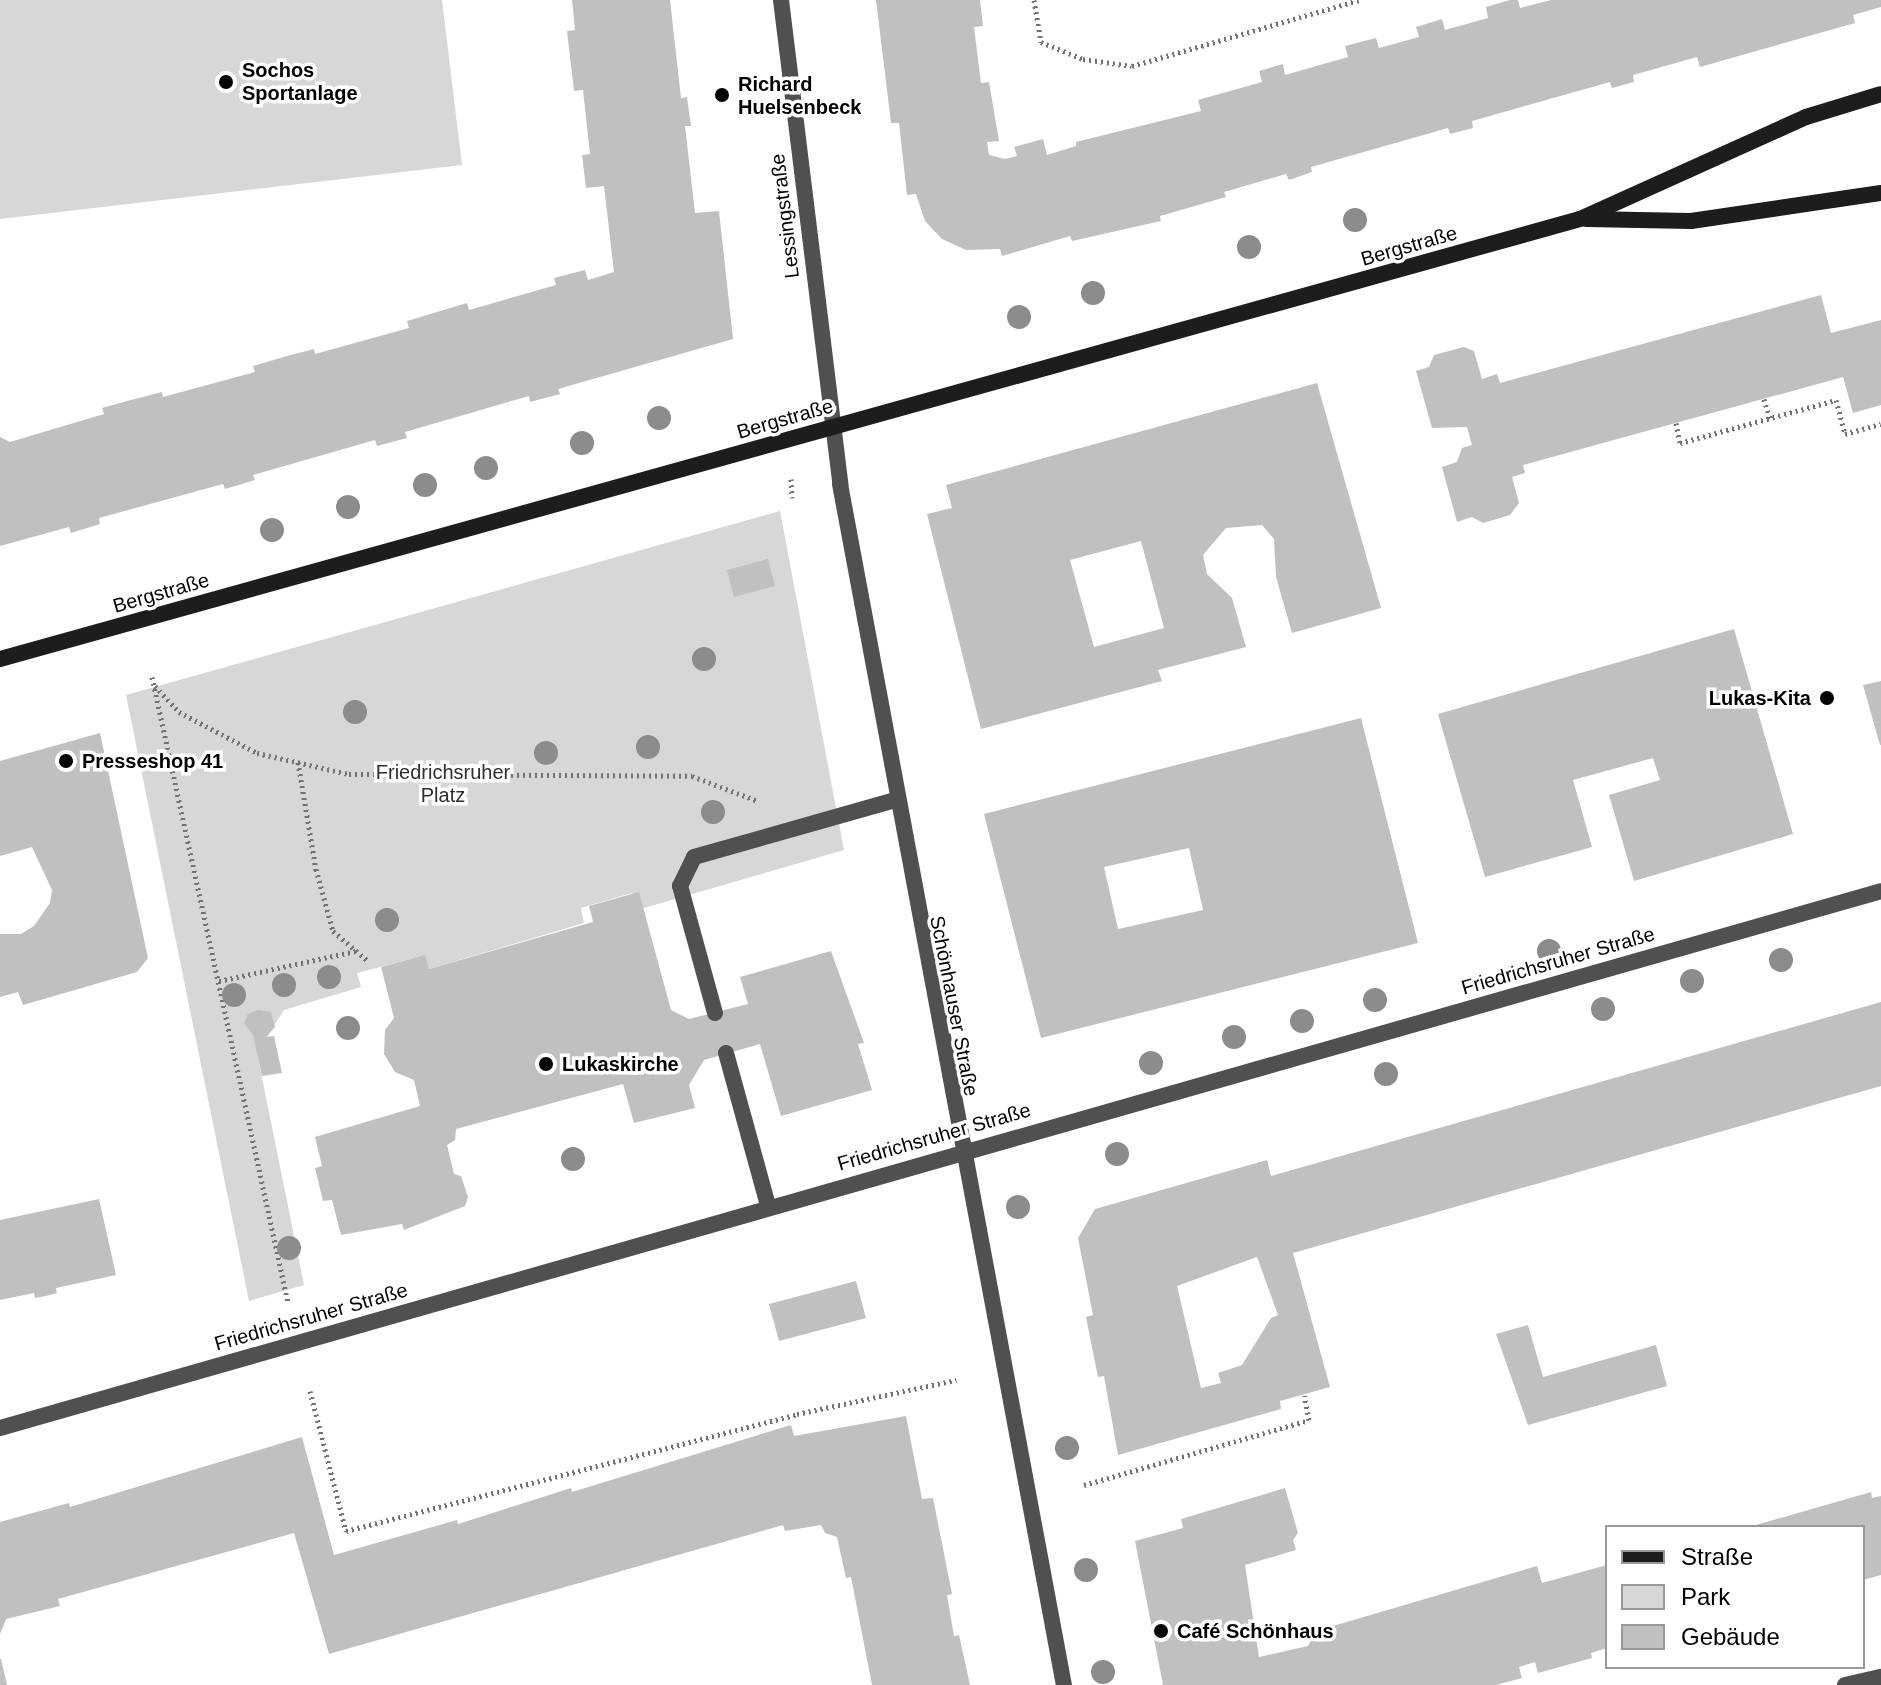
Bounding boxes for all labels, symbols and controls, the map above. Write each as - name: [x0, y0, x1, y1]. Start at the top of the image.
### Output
- place label: Sochos Sportanlage: [242, 58, 358, 105]
- place label: Richard Huelsenbeck: [738, 72, 861, 119]
- marker: Sochos Sportanlage: [217, 73, 235, 91]
- marker: Richard Huelsenbeck: [713, 86, 731, 104]
- street label: Lessingstraße: [765, 152, 805, 280]
- street label: Bergstraße: [1358, 221, 1460, 271]
- street label: Bergstraße: [734, 394, 836, 444]
- street label: Bergstraße: [110, 568, 212, 618]
- place label: Lukas-Kita: [1709, 686, 1811, 710]
- marker: Lukas-Kita: [1818, 689, 1836, 707]
- place label: Presseshop 41: [82, 749, 223, 773]
- marker: Presseshop 41: [57, 752, 75, 770]
- park label: Friedrichsruher Platz: [376, 760, 510, 807]
- street label: Schönhauser Straße: [925, 914, 983, 1098]
- street label: Friedrichsruher Straße: [1459, 922, 1657, 1000]
- place label: Lukaskirche: [562, 1052, 679, 1076]
- marker: Lukaskirche: [537, 1055, 555, 1073]
- street label: Friedrichsruher Straße: [835, 1098, 1033, 1176]
- street label: Friedrichsruher Straße: [212, 1278, 410, 1356]
- legend: [1605, 1525, 1865, 1669]
- text: Straße: [1681, 1543, 1753, 1570]
- text: Park: [1681, 1583, 1730, 1610]
- place label: Café Schönhaus: [1177, 1619, 1334, 1643]
- marker: Café Schönhaus: [1152, 1622, 1170, 1640]
- text: Gebäude: [1681, 1623, 1780, 1650]

